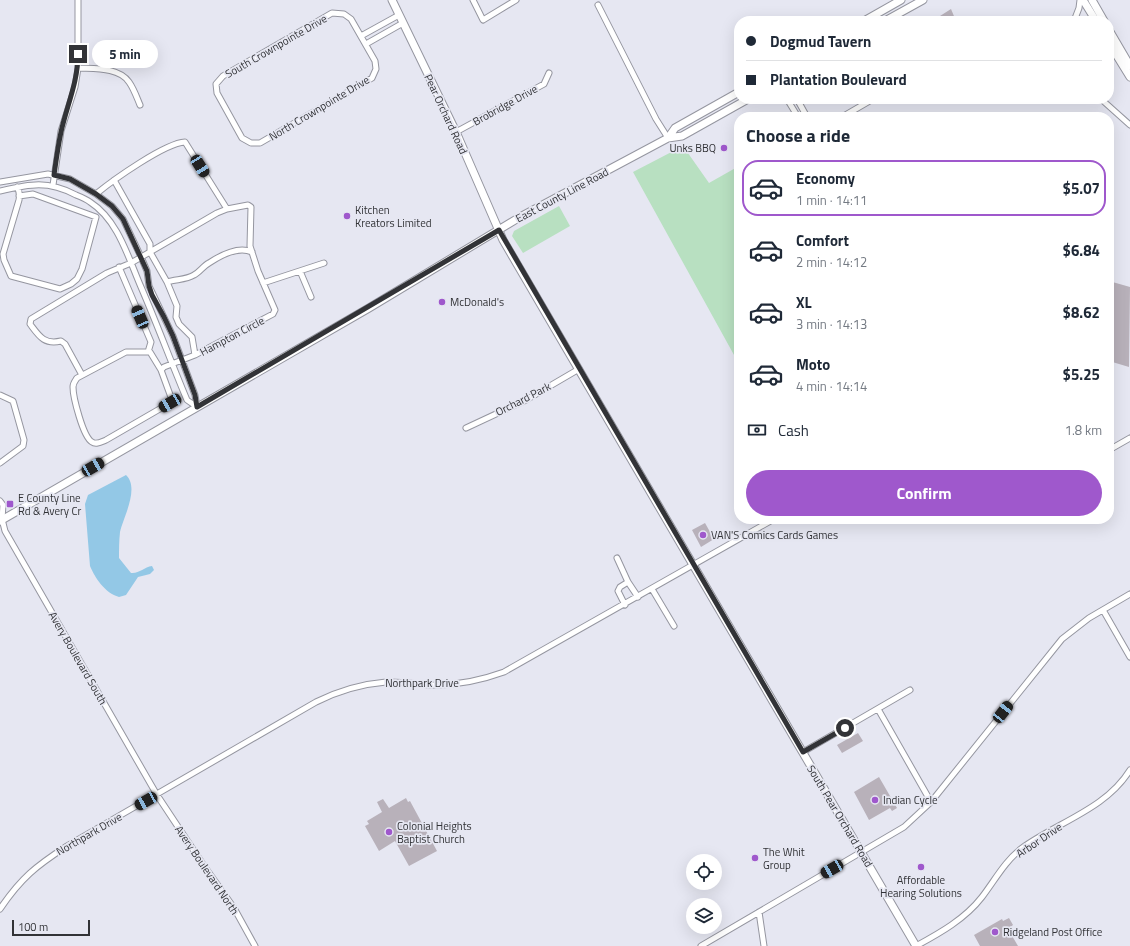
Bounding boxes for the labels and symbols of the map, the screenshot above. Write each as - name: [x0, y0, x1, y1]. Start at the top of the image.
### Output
- street label: South Crownpointe Drive: [222, 10, 330, 82]
- callout: 5 min: [92, 40, 158, 68]
- route end: [69, 45, 87, 63]
- street label: North Crownpointe Drive: [266, 71, 373, 144]
- street label: Pear Orchard Road: [420, 71, 472, 157]
- street label: Brobridge Drive: [470, 80, 541, 129]
- place label: Unks BBQ: [669, 140, 716, 156]
- marker: Unks BBQ: [719, 143, 729, 153]
- car: [189, 153, 211, 179]
- street label: East County Line Road: [513, 164, 612, 226]
- place label: Kitchen Kreators Limited: [355, 202, 432, 231]
- marker: Kitchen Kreators Limited: [342, 211, 352, 221]
- place label: McDonald's: [450, 294, 504, 310]
- marker: McDonald's: [437, 297, 447, 307]
- car: [130, 304, 150, 330]
- street label: Hampton Circle: [197, 312, 267, 360]
- street label: Orchard Park: [493, 378, 554, 420]
- car: [157, 392, 183, 414]
- car: [80, 456, 106, 478]
- place label: E County Line Rd & Avery Cr: [18, 490, 81, 519]
- marker: E County Line Rd & Avery Cr: [5, 499, 15, 509]
- place label: VAN'S Comics Cards Games: [711, 527, 838, 543]
- marker: VAN'S Comics Cards Games: [698, 530, 708, 540]
- street label: Avery Boulevard South: [45, 608, 111, 708]
- street label: Northpark Drive: [385, 675, 459, 691]
- car: [991, 699, 1015, 725]
- route start: [836, 719, 854, 737]
- street label: South Pear Orchard Road: [803, 762, 877, 870]
- car: [133, 790, 159, 812]
- place label: Indian Cycle: [883, 792, 938, 808]
- marker: Indian Cycle: [870, 795, 880, 805]
- street label: Northpark Drive: [53, 808, 125, 859]
- place label: Colonial Heights Baptist Church: [397, 818, 472, 847]
- street label: Arbor Drive: [1013, 819, 1065, 861]
- street label: Avery Boulevard North: [171, 822, 243, 918]
- marker: Colonial Heights Baptist Church: [384, 827, 394, 837]
- place label: The Whit Group: [763, 844, 805, 873]
- marker: The Whit Group: [750, 853, 760, 863]
- car: [819, 858, 845, 880]
- marker: Affordable Hearing Solutions: [916, 862, 926, 872]
- place label: Affordable Hearing Solutions: [880, 872, 962, 901]
- scale bar: [12, 918, 90, 937]
- place label: Ridgeland Post Office: [1003, 924, 1103, 940]
- marker: Ridgeland Post Office: [990, 927, 1000, 937]

